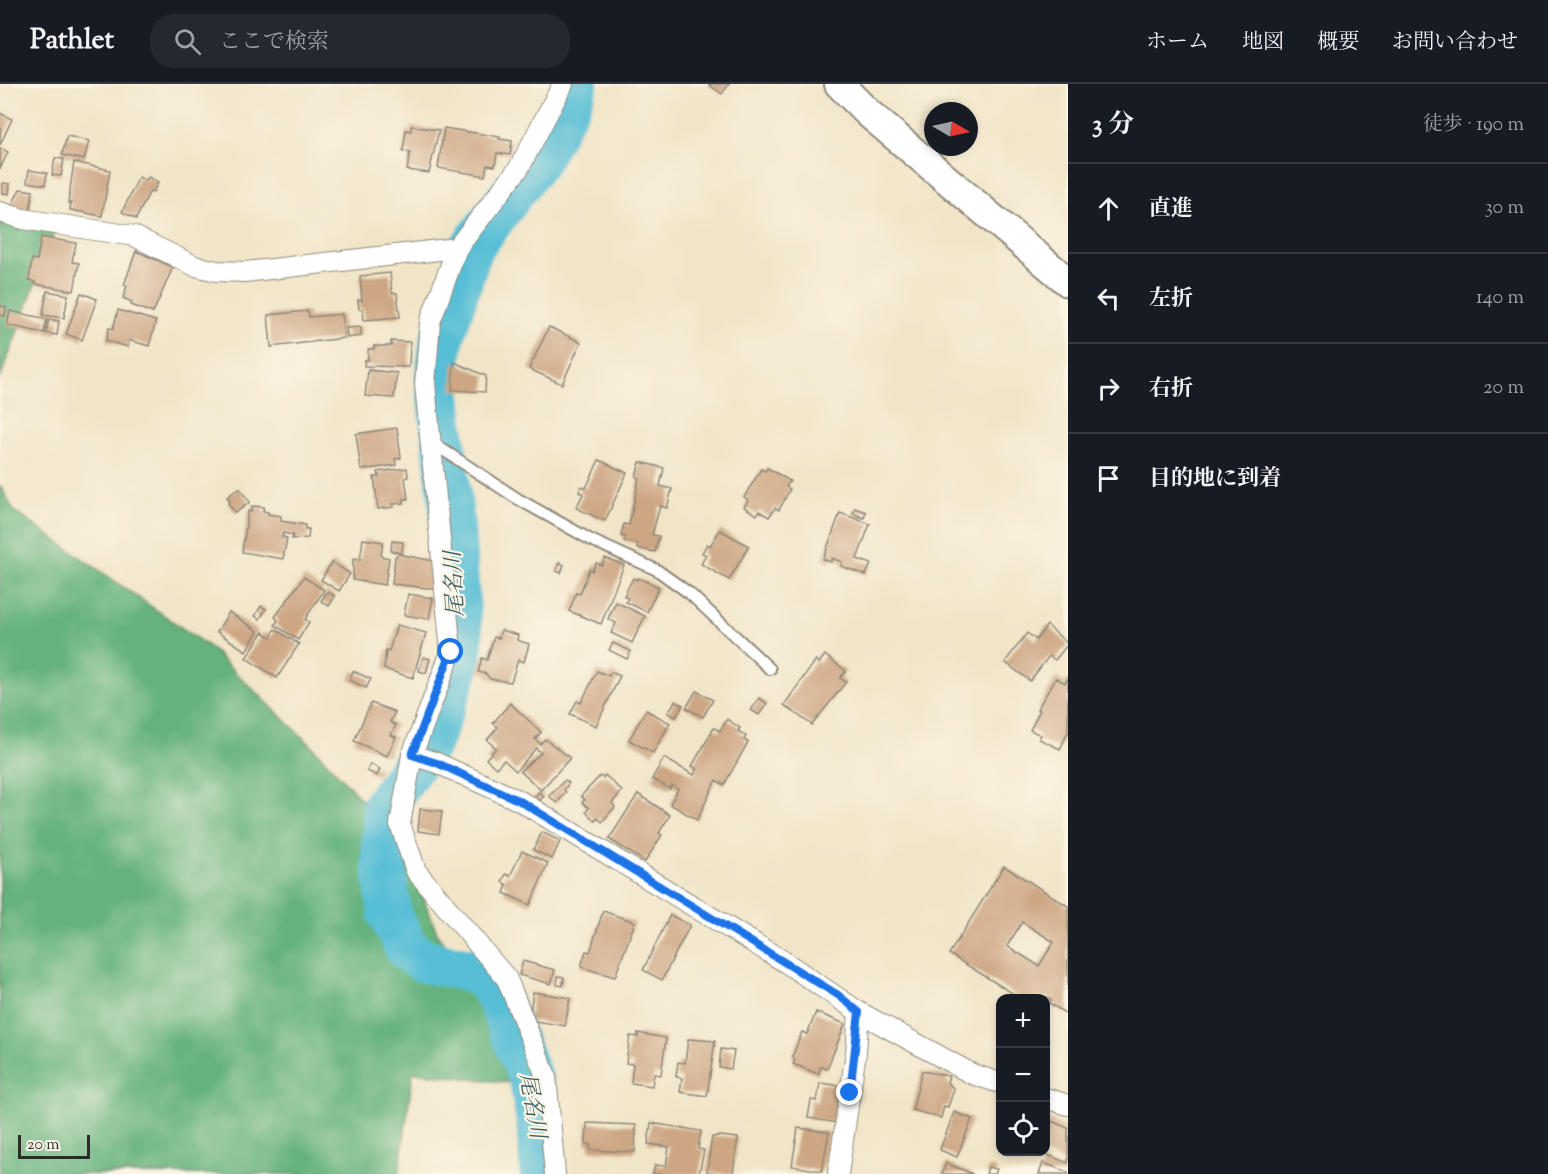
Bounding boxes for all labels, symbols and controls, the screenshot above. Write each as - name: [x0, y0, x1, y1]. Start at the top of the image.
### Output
- search box: [150, 14, 570, 68]
- text: Pathlet: [30, 21, 114, 61]
- icon: search: [171, 25, 204, 58]
- text: ここで検索: [219, 27, 329, 59]
- text: ホーム: [1146, 28, 1209, 58]
- text: 地図: [1242, 28, 1284, 58]
- text: 概要: [1317, 28, 1359, 58]
- text: お問い合わせ: [1392, 28, 1518, 58]
- north arrow: [924, 102, 978, 156]
- text: 3 分: [1092, 107, 1134, 144]
- text: 徒歩 · 190 m: [1423, 111, 1524, 140]
- icon: ahead: [1092, 192, 1125, 225]
- text: 直進: [1149, 194, 1193, 226]
- text: 30 m: [1485, 194, 1524, 223]
- icon: left: [1092, 282, 1125, 315]
- text: 左折: [1149, 284, 1193, 316]
- text: 140 m: [1476, 284, 1524, 313]
- icon: right: [1092, 372, 1125, 405]
- text: 右折: [1149, 374, 1193, 406]
- text: 20 m: [1483, 374, 1524, 403]
- icon: arrive: [1092, 462, 1125, 495]
- text: 目的地に到着: [1149, 464, 1281, 496]
- water label: 尾名川: [438, 548, 474, 618]
- route start: [437, 638, 463, 664]
- map controls: [996, 994, 1050, 1156]
- button: +: [996, 994, 1050, 1048]
- button: −: [996, 1048, 1050, 1102]
- water label: 尾名川: [510, 1071, 553, 1143]
- route end: [836, 1079, 862, 1105]
- button: locate: [996, 1102, 1050, 1156]
- scale bar: [18, 1132, 90, 1160]
- text: 20 m: [27, 1134, 60, 1157]

